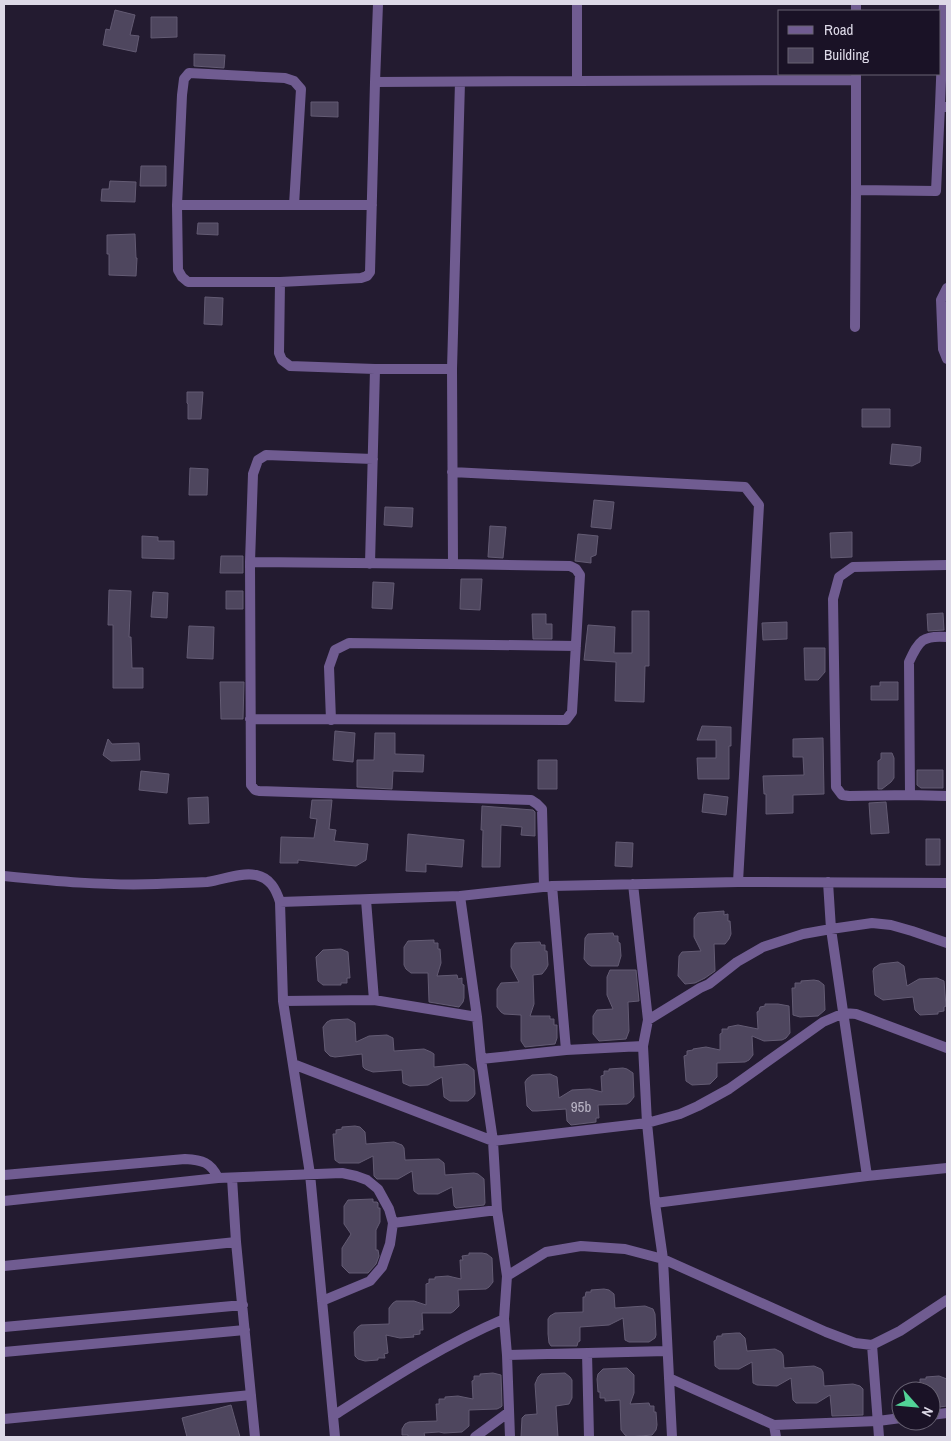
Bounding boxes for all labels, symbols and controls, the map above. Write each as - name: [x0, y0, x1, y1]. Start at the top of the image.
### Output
- legend: [778, 10, 941, 75]
- text: Road: [824, 19, 853, 40]
- text: Building: [824, 44, 869, 65]
- house number: 95b: [571, 1096, 591, 1117]
- north arrow: [891, 1381, 941, 1431]
- text: N: [918, 1404, 937, 1420]

